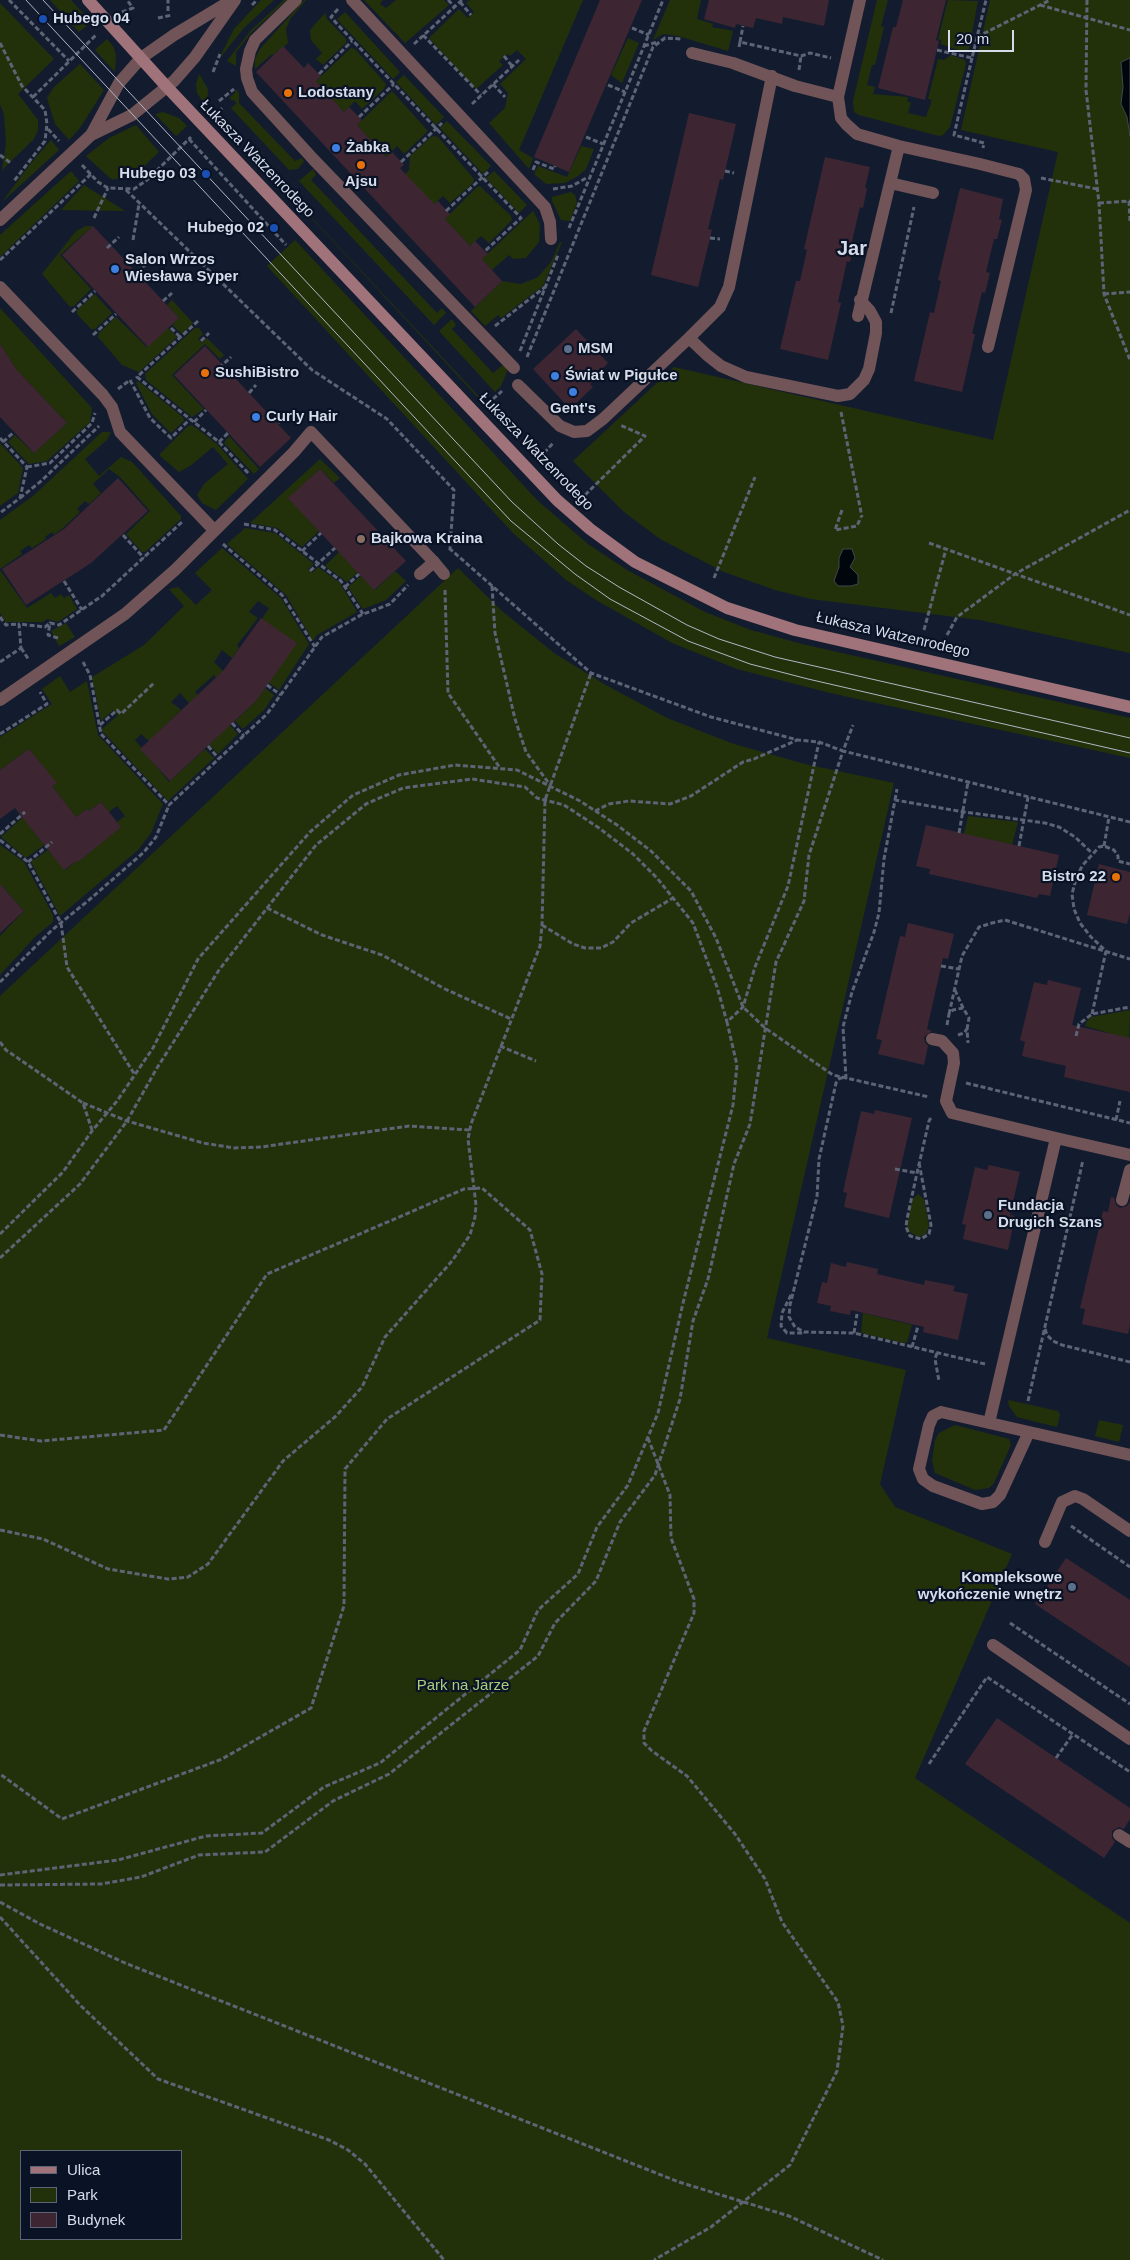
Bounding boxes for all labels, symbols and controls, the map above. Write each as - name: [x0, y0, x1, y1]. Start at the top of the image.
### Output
- place label: Hubego 04: [53, 10, 130, 28]
- marker: Hubego 04: [37, 13, 49, 25]
- scale bar: [950, 20, 1016, 52]
- text: 20 m: [956, 30, 989, 47]
- place label: Lodostany: [298, 84, 374, 102]
- marker: Lodostany: [282, 87, 294, 99]
- street label: Łukasza Watzenrodego: [196, 96, 318, 222]
- place label: Żabka: [346, 139, 389, 157]
- marker: Żabka: [330, 142, 342, 154]
- marker: Ajsu: [355, 159, 367, 171]
- place label: Hubego 03: [119, 165, 196, 183]
- marker: Hubego 03: [200, 168, 212, 180]
- place label: Ajsu: [345, 173, 377, 191]
- place label: Hubego 02: [187, 219, 264, 237]
- marker: Hubego 02: [268, 222, 280, 234]
- district label: Jar: [837, 237, 867, 261]
- place label: Salon Wrzos Wiesława Syper: [125, 251, 238, 286]
- marker: Salon Wrzos Wiesława Syper: [109, 263, 121, 275]
- place label: MSM: [578, 340, 613, 358]
- marker: MSM: [562, 343, 574, 355]
- place label: SushiBistro: [215, 364, 299, 382]
- marker: SushiBistro: [199, 367, 211, 379]
- place label: Świat w Pigułce: [565, 367, 678, 385]
- marker: Świat w Pigułce: [549, 370, 561, 382]
- marker: Gent's: [567, 386, 579, 398]
- street label: Łukasza Watzenrodego: [475, 389, 597, 515]
- place label: Gent's: [550, 400, 596, 418]
- place label: Curly Hair: [266, 408, 338, 426]
- marker: Curly Hair: [250, 411, 262, 423]
- place label: Bajkowa Kraina: [371, 530, 483, 548]
- marker: Bajkowa Kraina: [355, 533, 367, 545]
- street label: Łukasza Watzenrodego: [814, 609, 972, 661]
- place label: Bistro 22: [1042, 868, 1106, 886]
- marker: Bistro 22: [1110, 871, 1122, 883]
- place label: Fundacja Drugich Szans: [998, 1197, 1102, 1232]
- marker: Fundacja Drugich Szans: [982, 1209, 994, 1221]
- place label: Kompleksowe wykończenie wnętrz: [918, 1569, 1062, 1604]
- marker: Kompleksowe wykończenie wnętrz: [1066, 1581, 1078, 1593]
- park label: Park na Jarze: [417, 1677, 509, 1695]
- legend: [20, 2150, 182, 2240]
- text: Ulica: [67, 2161, 100, 2178]
- text: Park: [67, 2186, 98, 2203]
- text: Budynek: [67, 2211, 125, 2228]

